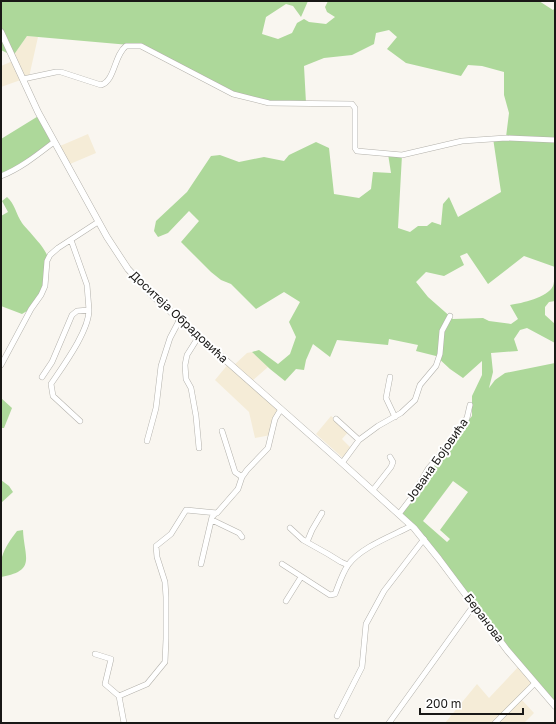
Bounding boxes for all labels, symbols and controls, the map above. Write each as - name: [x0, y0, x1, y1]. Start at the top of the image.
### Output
- street label: Доситеја Обрадовића: [127, 267, 231, 366]
- street label: Јована Бојовића: [402, 415, 471, 504]
- street label: Беранова: [461, 590, 508, 645]
- scale bar: [420, 690, 523, 716]
- text: 200 m: [426, 696, 461, 711]

